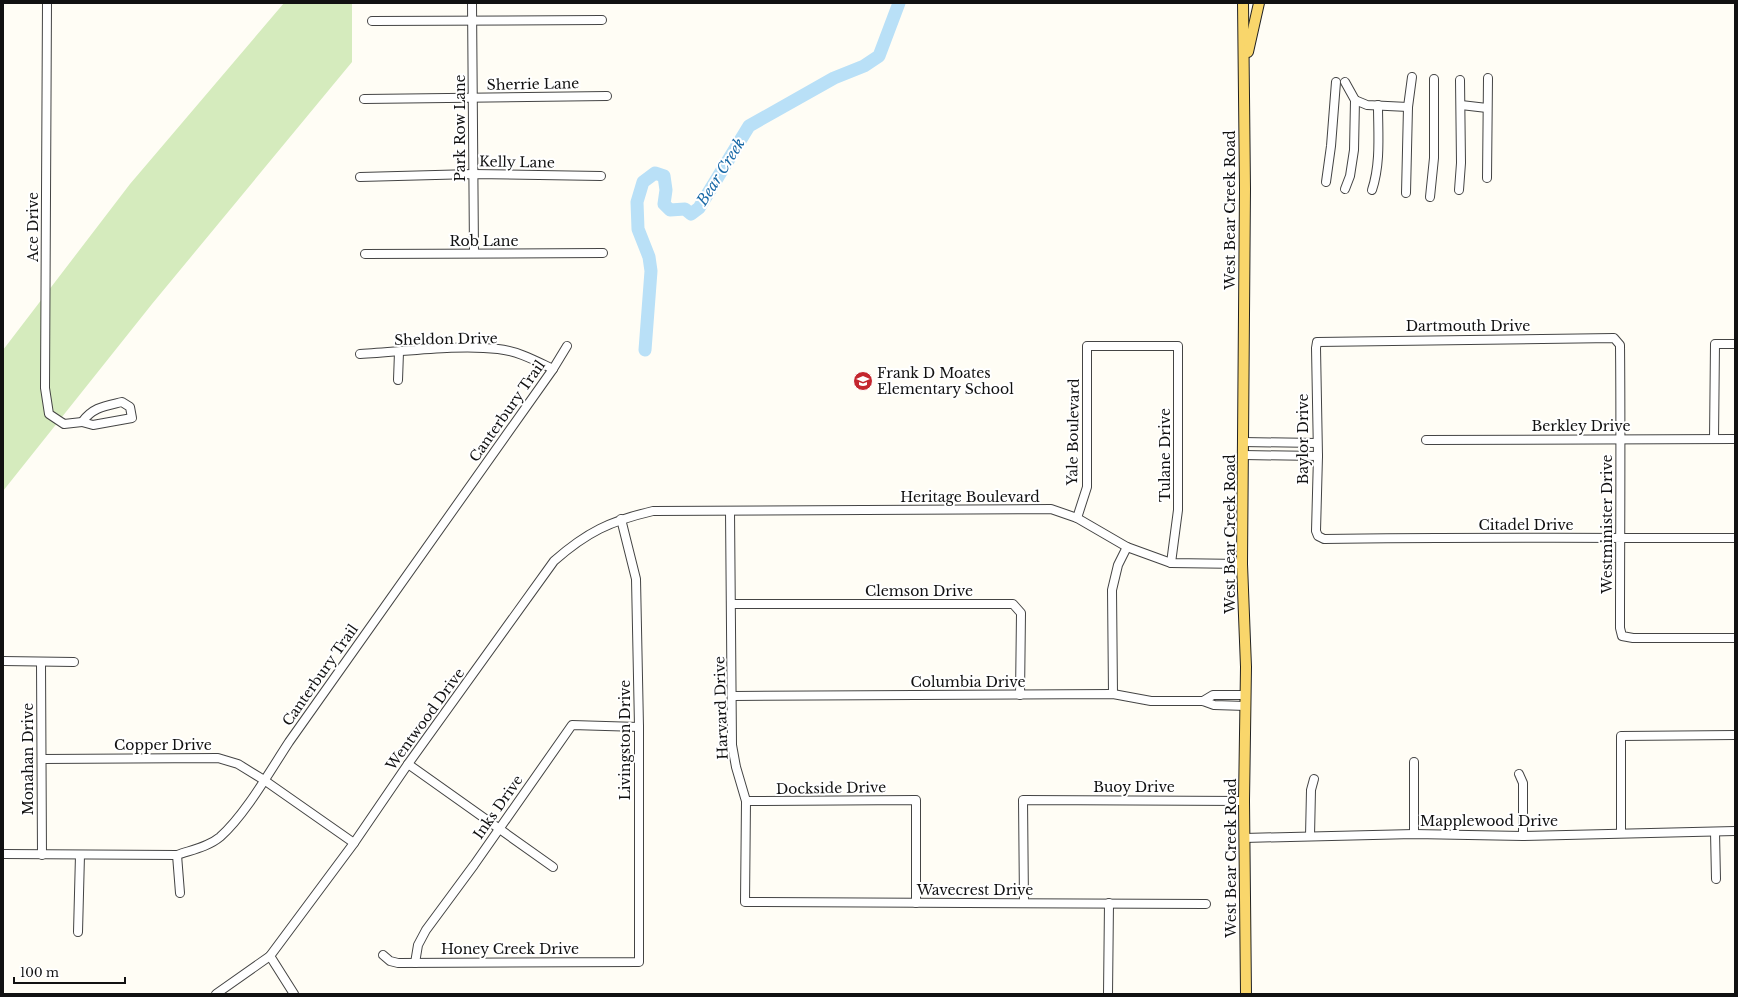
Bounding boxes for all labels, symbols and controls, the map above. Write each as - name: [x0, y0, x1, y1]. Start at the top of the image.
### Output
- street label: Park Row Lane: [451, 74, 469, 182]
- street label: Sherrie Lane: [487, 74, 579, 94]
- street label: West Bear Creek Road: [1221, 130, 1239, 291]
- water label: Bear Creek: [692, 134, 749, 210]
- street label: Kelly Lane: [479, 152, 555, 172]
- street label: Ace Drive: [24, 192, 42, 263]
- street label: Rob Lane: [450, 232, 518, 250]
- street label: Dartmouth Drive: [1406, 317, 1530, 335]
- street label: Sheldon Drive: [394, 329, 498, 349]
- street label: Canterbury Trail: [465, 356, 549, 465]
- place label: Frank D Moates Elementary School: [877, 364, 1014, 398]
- school or university icon: Frank D Moates Elementary School: [852, 370, 874, 392]
- street label: Yale Boulevard: [1063, 378, 1083, 487]
- street label: Baylor Drive: [1294, 393, 1312, 485]
- street label: Tulane Drive: [1156, 408, 1174, 502]
- street label: Berkley Drive: [1531, 417, 1631, 435]
- street label: West Bear Creek Road: [1221, 454, 1239, 615]
- street label: Westminister Drive: [1598, 454, 1616, 595]
- street label: Heritage Boulevard: [900, 488, 1040, 506]
- street label: Citadel Drive: [1478, 516, 1574, 534]
- street label: Clemson Drive: [865, 582, 973, 600]
- street label: Canterbury Trail: [278, 620, 362, 729]
- street label: Harvard Drive: [710, 656, 732, 760]
- street label: Wentwood Drive: [381, 664, 468, 774]
- street label: Columbia Drive: [911, 673, 1025, 691]
- street label: Livingston Drive: [616, 680, 634, 800]
- street label: Monahan Drive: [19, 703, 37, 815]
- street label: Copper Drive: [114, 736, 212, 754]
- street label: Inks Drive: [469, 771, 527, 843]
- street label: Dockside Drive: [776, 778, 886, 798]
- street label: Buoy Drive: [1093, 778, 1175, 796]
- street label: West Bear Creek Road: [1222, 778, 1240, 939]
- street label: Mapplewood Drive: [1420, 812, 1558, 830]
- street label: Wavecrest Drive: [916, 881, 1033, 899]
- street label: Honey Creek Drive: [441, 940, 579, 958]
- scale bar: [14, 959, 125, 985]
- text: 100 m: [20, 965, 59, 980]

